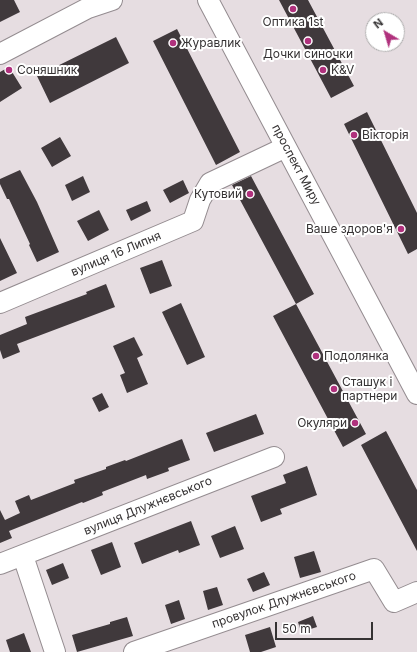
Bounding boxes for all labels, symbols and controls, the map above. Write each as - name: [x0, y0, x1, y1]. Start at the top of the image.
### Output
- marker: Оптика 1st: [288, 4, 298, 14]
- north arrow: [365, 12, 405, 52]
- place label: Оптика 1st: [263, 15, 323, 29]
- text: N: [371, 15, 386, 31]
- place label: Журавлик: [181, 36, 241, 50]
- marker: Дочки синочки: [303, 36, 313, 46]
- marker: Журавлик: [168, 38, 178, 48]
- place label: Дочки синочки: [263, 47, 353, 61]
- place label: Соняшник: [17, 63, 77, 77]
- place label: K&V: [331, 63, 354, 77]
- marker: Соняшник: [4, 65, 14, 75]
- marker: K&V: [318, 65, 328, 75]
- street label: проспект Миру: [269, 122, 323, 208]
- place label: Вікторія: [362, 128, 409, 142]
- marker: Вікторія: [349, 130, 359, 140]
- place label: Кутовий: [194, 187, 242, 201]
- marker: Кутовий: [245, 189, 255, 199]
- place label: Ваше здоров'я: [306, 222, 393, 236]
- marker: Ваше здоров'я: [396, 224, 406, 234]
- street label: вулиця 16 Липня: [69, 228, 163, 280]
- place label: Подолянка: [324, 349, 389, 363]
- marker: Подолянка: [311, 351, 321, 361]
- place label: Сташук і партнери: [342, 375, 397, 403]
- marker: Сташук і партнери: [329, 384, 339, 394]
- place label: Окуляри: [297, 416, 347, 430]
- marker: Окуляри: [350, 418, 360, 428]
- street label: вулиця Длужнєвського: [82, 474, 214, 538]
- street label: провулок Длужнєвського: [210, 569, 358, 631]
- scale bar: [277, 614, 375, 640]
- text: 50 m: [282, 621, 311, 636]

